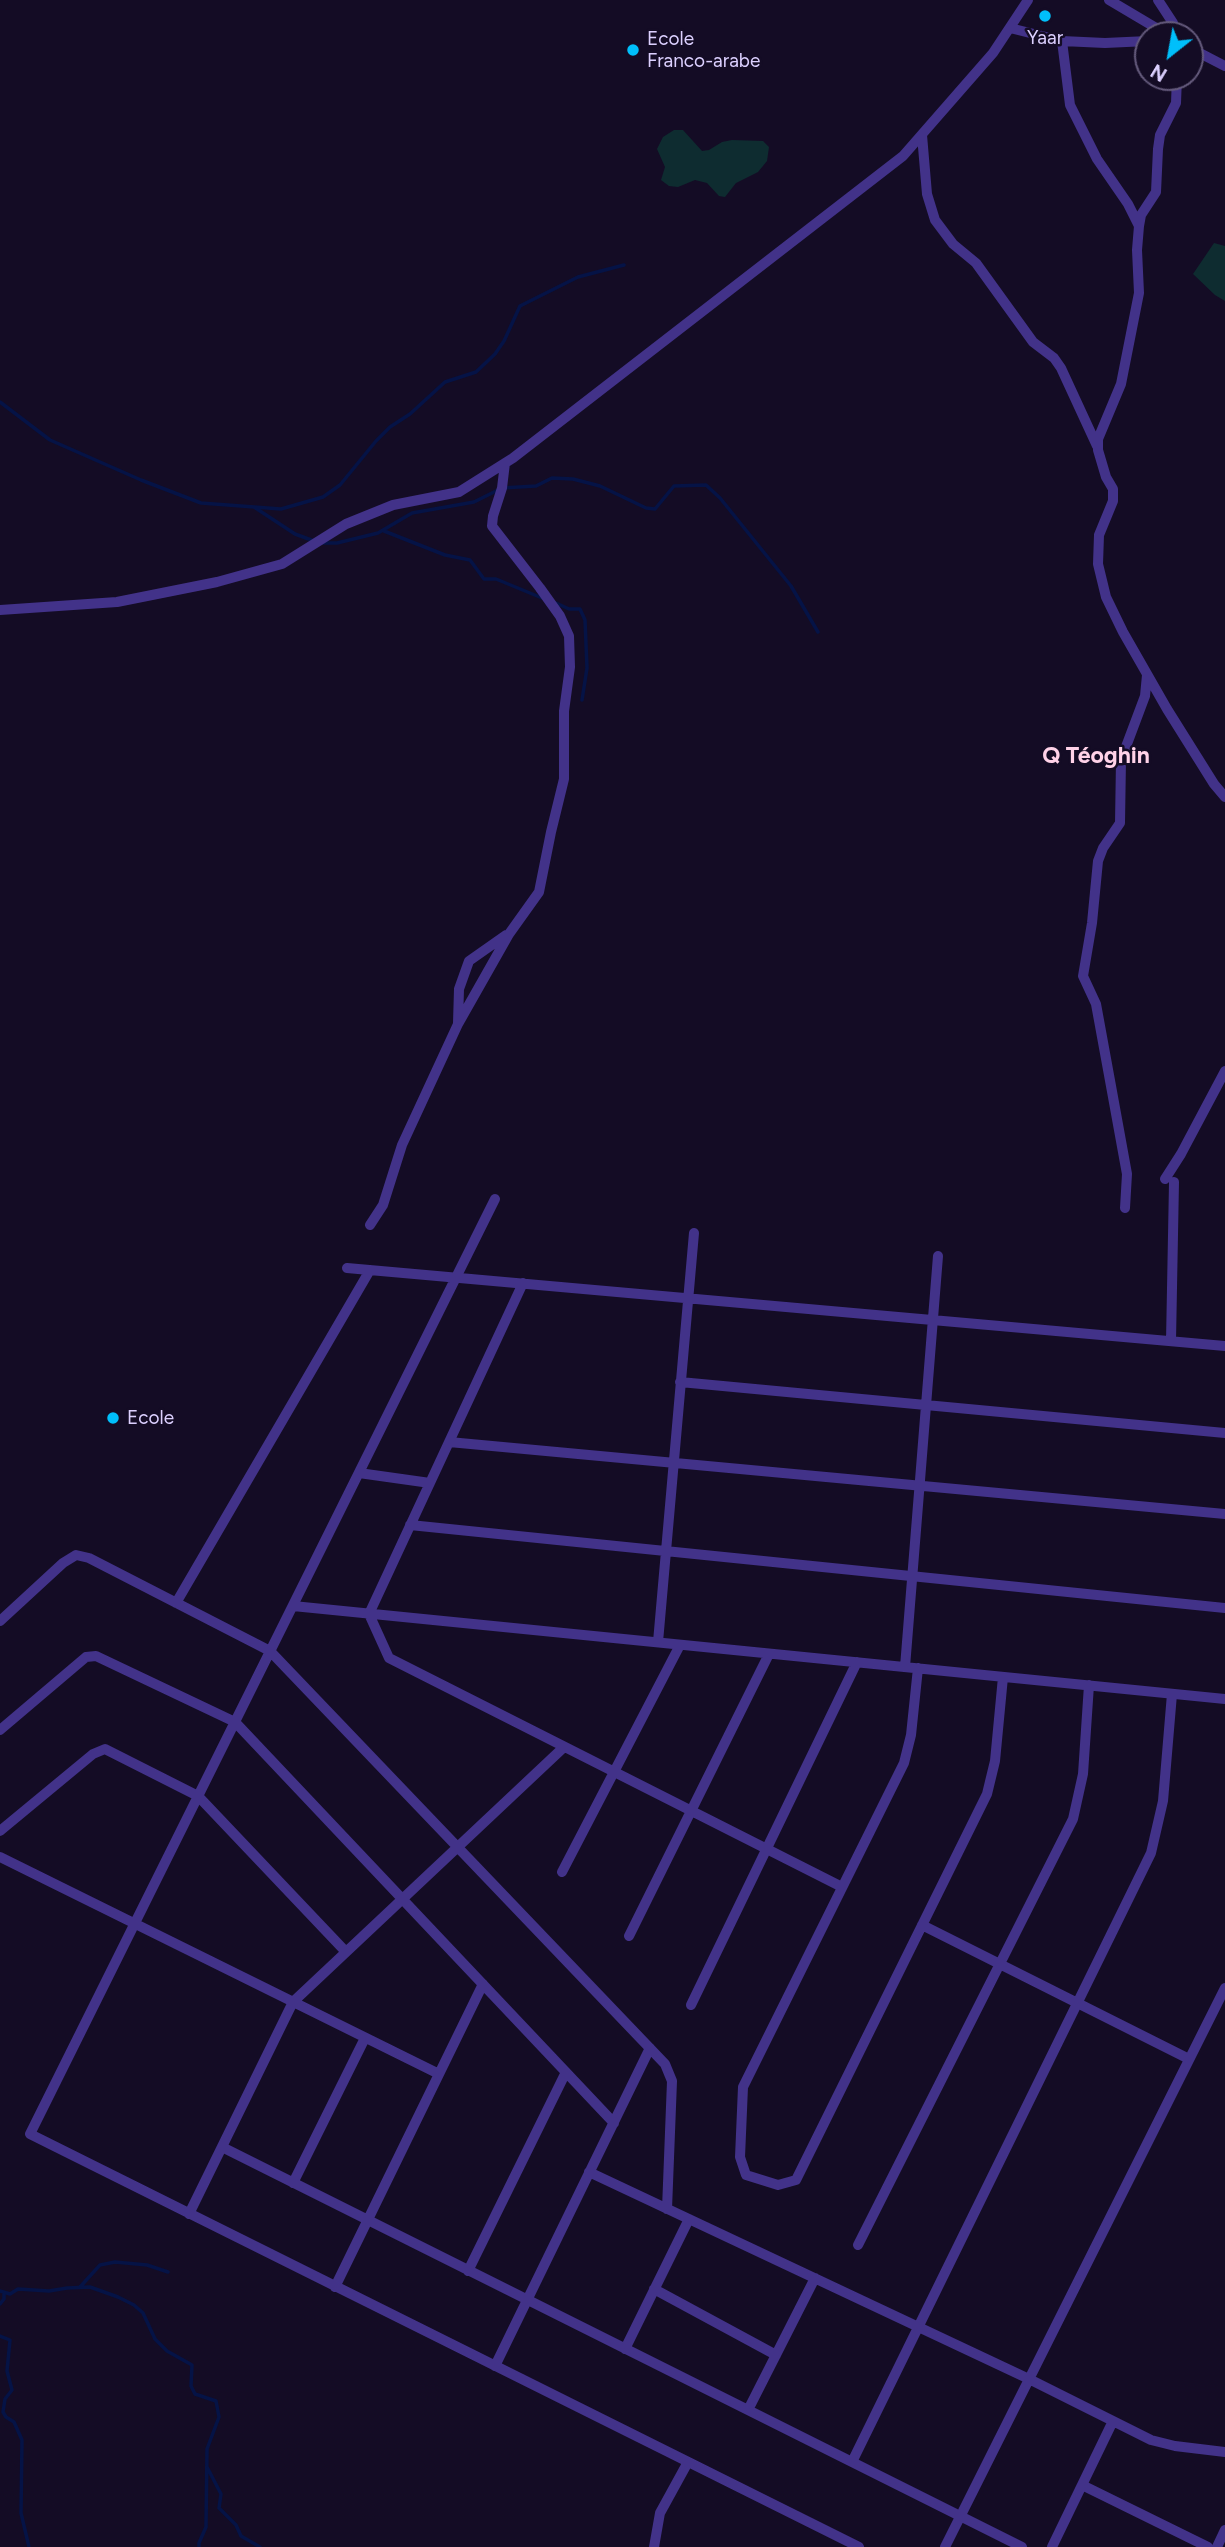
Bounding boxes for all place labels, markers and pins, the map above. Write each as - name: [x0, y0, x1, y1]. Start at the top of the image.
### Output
- marker: Yaar: [1037, 8, 1053, 24]
- place label: Yaar: [1027, 27, 1063, 49]
- place label: Ecole Franco-arabe: [647, 28, 760, 72]
- marker: Ecole Franco-arabe: [625, 42, 641, 58]
- place label: Ecole: [127, 1407, 174, 1429]
- marker: Ecole: [105, 1410, 121, 1426]

